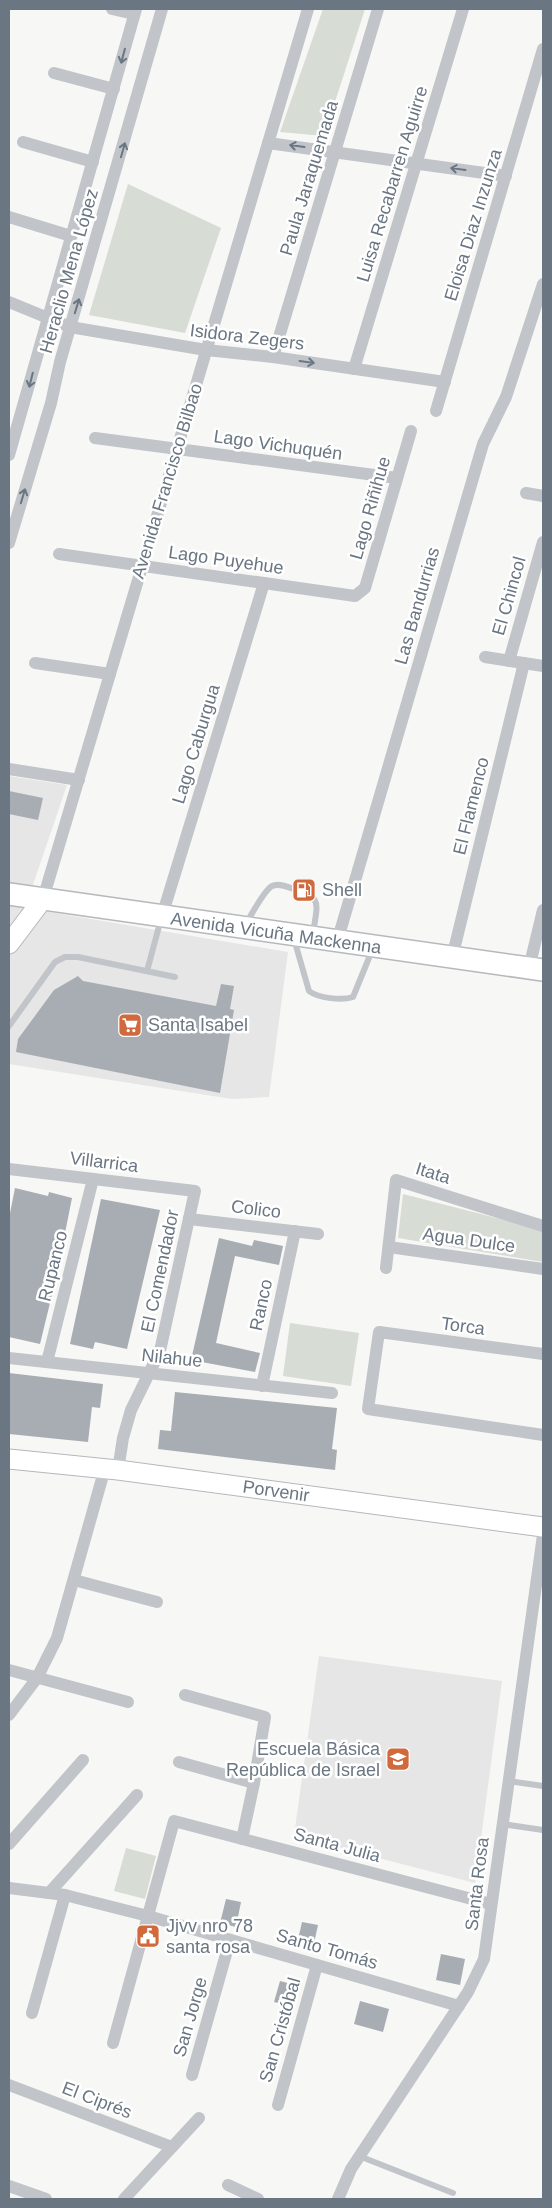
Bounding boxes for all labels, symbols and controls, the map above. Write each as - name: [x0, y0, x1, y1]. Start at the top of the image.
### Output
- one-way arrow: [117, 47, 127, 63]
- street label: Luisa Recabarren Aguirre: [353, 83, 431, 285]
- street label: Paula Jaraquemada: [276, 97, 342, 258]
- one-way arrow: [289, 141, 305, 151]
- one-way arrow: [118, 143, 128, 159]
- street label: Eloisa Diaz Inzunza: [440, 146, 506, 304]
- one-way arrow: [450, 164, 466, 174]
- street label: Heraclio Mena López: [36, 186, 102, 356]
- one-way arrow: [72, 298, 82, 314]
- street label: Isidora Zegers: [189, 320, 305, 354]
- one-way arrow: [299, 357, 315, 367]
- one-way arrow: [26, 372, 35, 388]
- street label: Avenida Francisco Bilbao: [128, 381, 206, 581]
- street label: Lago Vichuquén: [212, 426, 344, 464]
- street label: Lago Riñihue: [346, 454, 394, 562]
- one-way arrow: [19, 489, 28, 504]
- street label: Lago Puyehue: [167, 542, 285, 578]
- street label: Las Bandurrias: [391, 545, 443, 667]
- street label: El Chincol: [488, 554, 530, 638]
- street label: Lago Caburgua: [168, 681, 224, 806]
- street label: El Flamenco: [449, 755, 493, 857]
- fuel station icon: Shell: [291, 877, 317, 903]
- place label: Shell: [322, 880, 362, 900]
- street label: Avenida Vicuña Mackenna: [169, 908, 384, 958]
- supermarket icon: Santa Isabel: [117, 1012, 143, 1038]
- place label: Santa Isabel: [148, 1015, 248, 1035]
- street label: Villarrica: [69, 1148, 140, 1176]
- street label: Itata: [413, 1158, 454, 1188]
- street label: Colico: [230, 1196, 282, 1222]
- street label: El Comendador: [137, 1208, 183, 1334]
- street label: Agua Dulce: [422, 1224, 516, 1256]
- street label: Rupanco: [35, 1229, 71, 1303]
- street label: Ranco: [246, 1277, 276, 1333]
- street label: Torca: [440, 1313, 487, 1339]
- street label: Nilahue: [141, 1345, 203, 1371]
- street label: Porvenir: [241, 1476, 311, 1506]
- place label: Escuela Básica República de Israel: [226, 1739, 381, 1780]
- school or university icon: Escuela Básica República de Israel: [385, 1746, 411, 1772]
- street label: Santa Julia: [291, 1824, 384, 1866]
- street label: Santa Rosa: [461, 1835, 493, 1932]
- place label: Jjvv nro 78 santa rosa: [166, 1916, 253, 1957]
- public building icon: Jjvv nro 78 santa rosa: [135, 1923, 161, 1949]
- street label: Santo Tomás: [274, 1925, 380, 1973]
- street label: San Jorge: [169, 1975, 211, 2059]
- street label: San Cristóbal: [255, 1975, 305, 2085]
- street label: El Ciprés: [59, 2078, 135, 2122]

